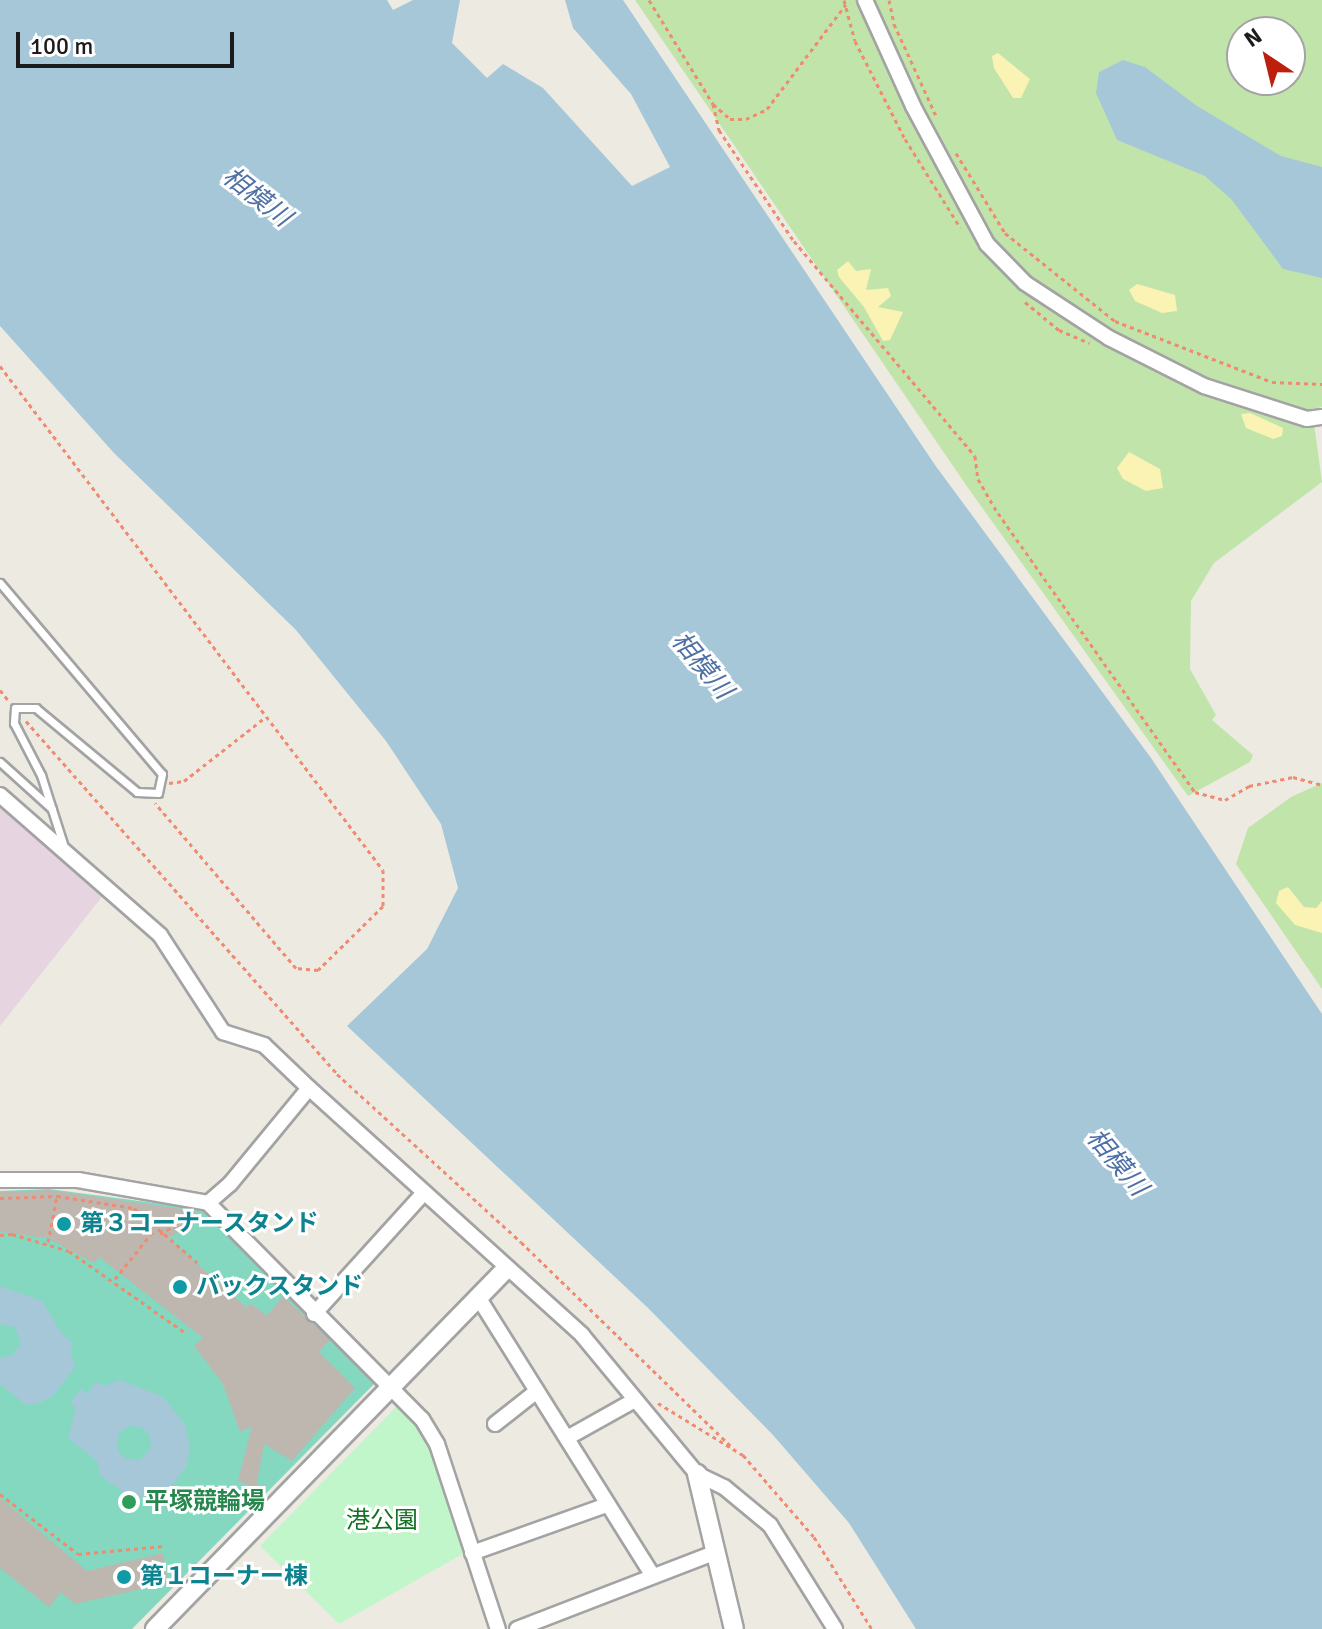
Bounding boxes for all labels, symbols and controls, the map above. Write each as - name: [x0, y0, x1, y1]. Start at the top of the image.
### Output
- scale bar: [20, 16, 238, 66]
- north arrow: [1226, 16, 1306, 96]
- text: N: [1239, 22, 1267, 53]
- text: 100 m: [30, 31, 93, 61]
- water label: 相模川: [216, 162, 296, 234]
- water label: 相模川: [664, 626, 738, 706]
- water label: 相模川: [1079, 1123, 1153, 1203]
- place label: 第３コーナースタンド: [80, 1210, 320, 1238]
- marker: 第３コーナースタンド: [55, 1215, 73, 1233]
- place label: バックスタンド: [196, 1273, 364, 1301]
- marker: バックスタンド: [171, 1278, 189, 1296]
- place label: 平塚競輪場: [145, 1488, 265, 1516]
- marker: 平塚競輪場: [120, 1493, 138, 1511]
- park label: 港公園: [346, 1507, 418, 1535]
- place label: 第１コーナー棟: [140, 1563, 308, 1591]
- marker: 第１コーナー棟: [115, 1568, 133, 1586]

